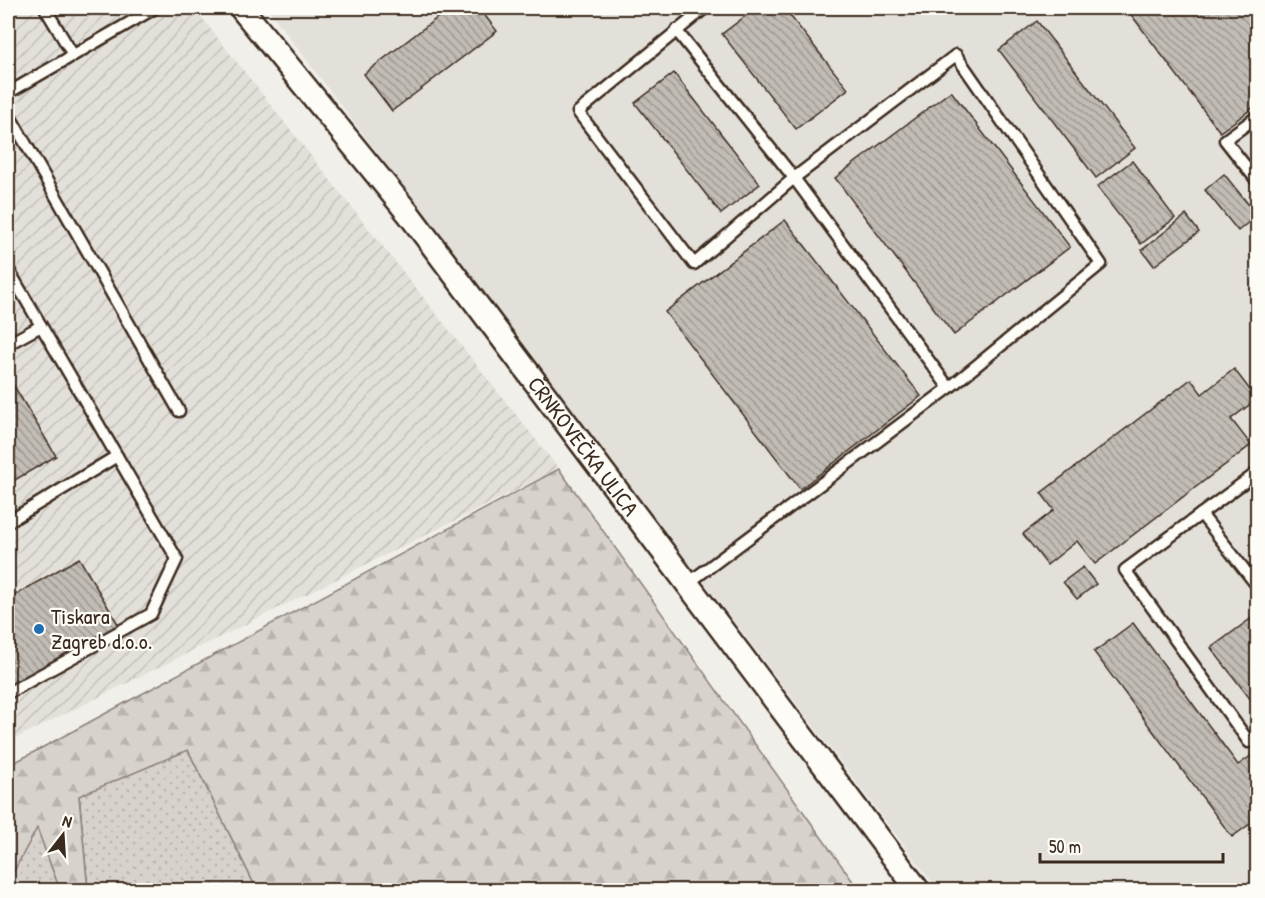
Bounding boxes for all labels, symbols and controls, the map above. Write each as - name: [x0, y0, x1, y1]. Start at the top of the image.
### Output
- street label: ČRNKOVEČKA ULICA: [521, 370, 646, 522]
- place label: Tiskara Zagreb d.o.o.: [51, 601, 152, 656]
- marker: Tiskara Zagreb d.o.o.: [32, 622, 46, 636]
- north arrow: [33, 805, 93, 865]
- text: N: [60, 809, 75, 833]
- scale bar: [1040, 826, 1223, 864]
- text: 50 m: [1049, 834, 1081, 859]

